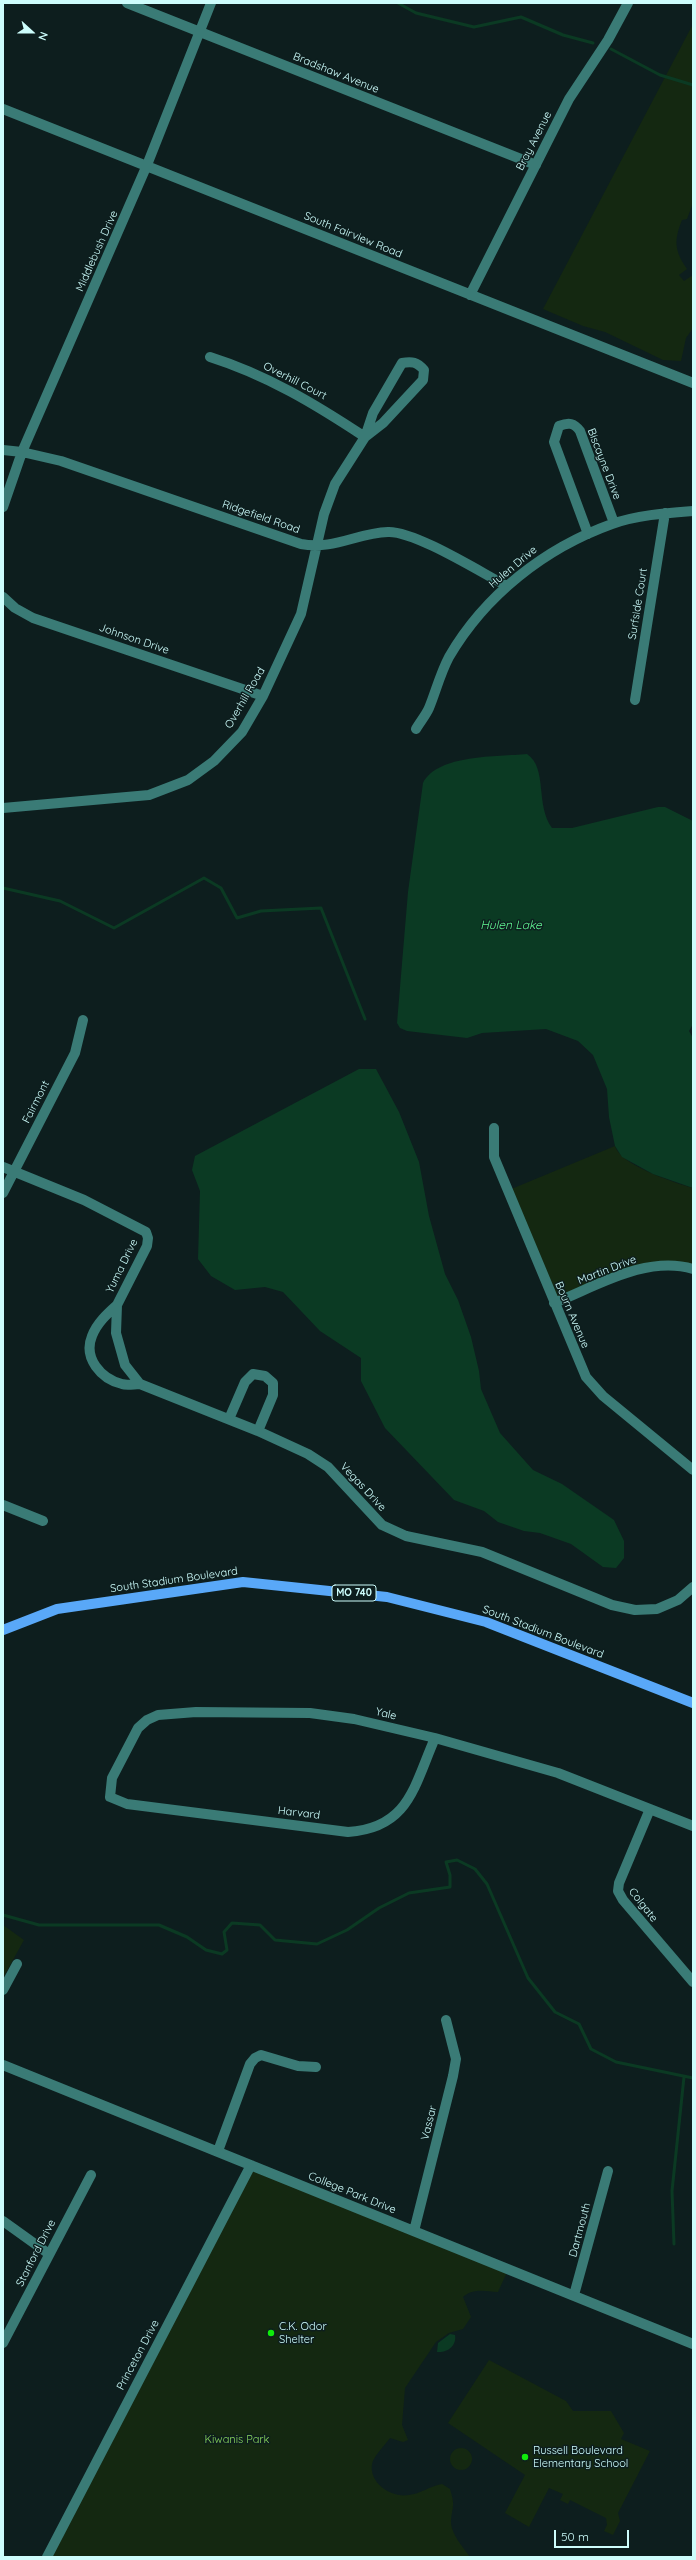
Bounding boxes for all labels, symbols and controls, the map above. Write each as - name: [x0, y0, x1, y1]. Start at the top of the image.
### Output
- north arrow: [12, 12, 52, 52]
- text: N: [35, 30, 51, 43]
- street label: Bradshaw Avenue: [291, 50, 381, 96]
- street label: Bray Avenue: [513, 109, 555, 173]
- street label: Middlebush Drive: [73, 208, 121, 294]
- street label: South Fairview Road: [302, 209, 404, 261]
- street label: Overhill Court: [261, 359, 329, 403]
- street label: Biscayne Drive: [584, 426, 624, 502]
- street label: Ridgefield Road: [220, 498, 302, 536]
- street label: Hulen Drive: [486, 543, 540, 591]
- street label: Surfside Court: [626, 567, 650, 641]
- street label: Johnson Drive: [97, 621, 171, 657]
- street label: Overhill Road: [222, 665, 268, 731]
- water label: Hulen Lake: [480, 918, 542, 932]
- street label: Fairmont: [20, 1078, 52, 1126]
- street label: Yuma Drive: [103, 1237, 141, 1295]
- street label: Martin Drive: [576, 1253, 638, 1287]
- street label: Bourn Avenue: [552, 1280, 592, 1350]
- street label: Vegas Drive: [337, 1460, 389, 1514]
- street label: South Stadium Boulevard: [109, 1565, 239, 1595]
- road number: MO 740: [332, 1585, 376, 1601]
- street label: South Stadium Boulevard: [481, 1603, 605, 1661]
- street label: Yale: [374, 1705, 398, 1723]
- street label: Harvard: [277, 1804, 321, 1822]
- street label: Colgate: [626, 1885, 660, 1925]
- street label: Vassar: [418, 2104, 440, 2142]
- street label: College Park Drive: [306, 2169, 398, 2217]
- street label: Dartmouth: [566, 2202, 594, 2258]
- street label: Stanford Drive: [13, 2217, 59, 2289]
- street label: Princeton Drive: [114, 2318, 162, 2392]
- place label: C.K. Odor Shelter: [279, 2320, 327, 2346]
- marker: C.K. Odor Shelter: [266, 2328, 276, 2338]
- park label: Kiwanis Park: [205, 2433, 269, 2447]
- place label: Russell Boulevard Elementary School: [533, 2444, 628, 2470]
- marker: Russell Boulevard Elementary School: [520, 2452, 530, 2462]
- scale bar: [556, 2522, 631, 2548]
- text: 50 m: [561, 2529, 589, 2544]

